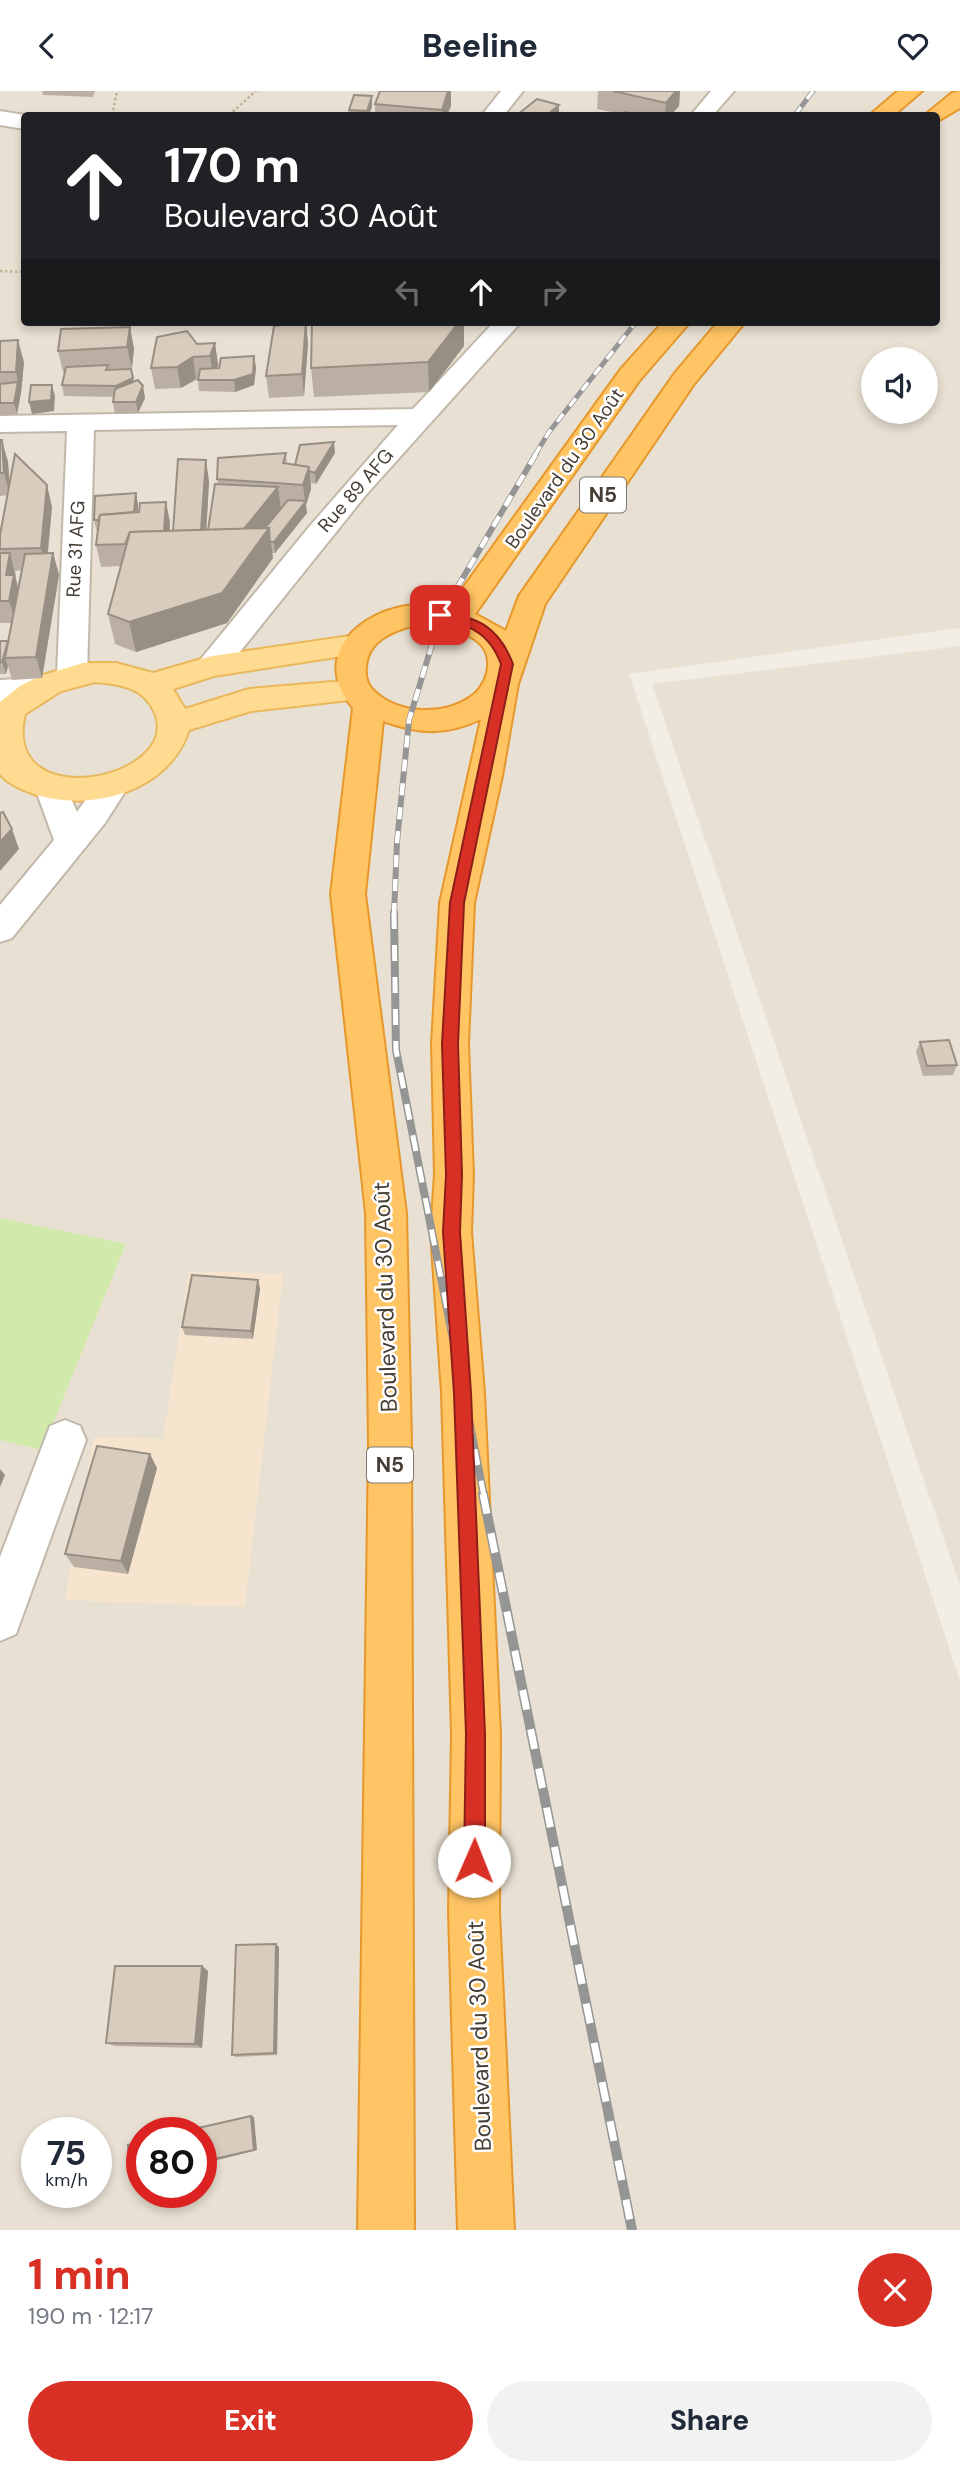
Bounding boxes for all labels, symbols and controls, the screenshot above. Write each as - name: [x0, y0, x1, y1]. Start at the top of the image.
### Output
- text: Beeline: [422, 25, 538, 67]
- icon: back: [28, 27, 66, 65]
- icon: heart: [894, 27, 932, 65]
- text: 170 m: [164, 133, 300, 197]
- icon: ahead: [49, 140, 140, 231]
- text: Boulevard 30 Août: [164, 195, 438, 237]
- icon: left: [389, 273, 427, 311]
- icon: ahead: [462, 273, 500, 311]
- icon: right: [535, 273, 573, 311]
- map controls: [861, 347, 938, 424]
- button: sound: [861, 347, 938, 424]
- street label: Boulevard du 30 Août: [500, 383, 629, 554]
- street label: Rue 89 AFG: [312, 443, 399, 537]
- road number: N5: [580, 477, 626, 513]
- street label: Rue 31 AFG: [60, 500, 91, 598]
- pin: [410, 585, 470, 645]
- icon: arrive: [421, 596, 459, 634]
- street label: Boulevard du 30 Août: [366, 1181, 404, 1413]
- road number: N5: [367, 1447, 413, 1483]
- position arrow: [437, 1824, 511, 1898]
- street label: Boulevard du 30 Août: [460, 1920, 498, 2152]
- speed limit sign: 80: [126, 2117, 217, 2208]
- text: 75: [47, 2130, 86, 2176]
- text: km/h: [45, 2168, 88, 2192]
- text: 1 min: [28, 2247, 131, 2302]
- button: close: [858, 2253, 932, 2327]
- text: 190 m · 12:17: [28, 2301, 153, 2331]
- button: Exit: [28, 2381, 473, 2461]
- button: Share: [487, 2381, 932, 2461]

